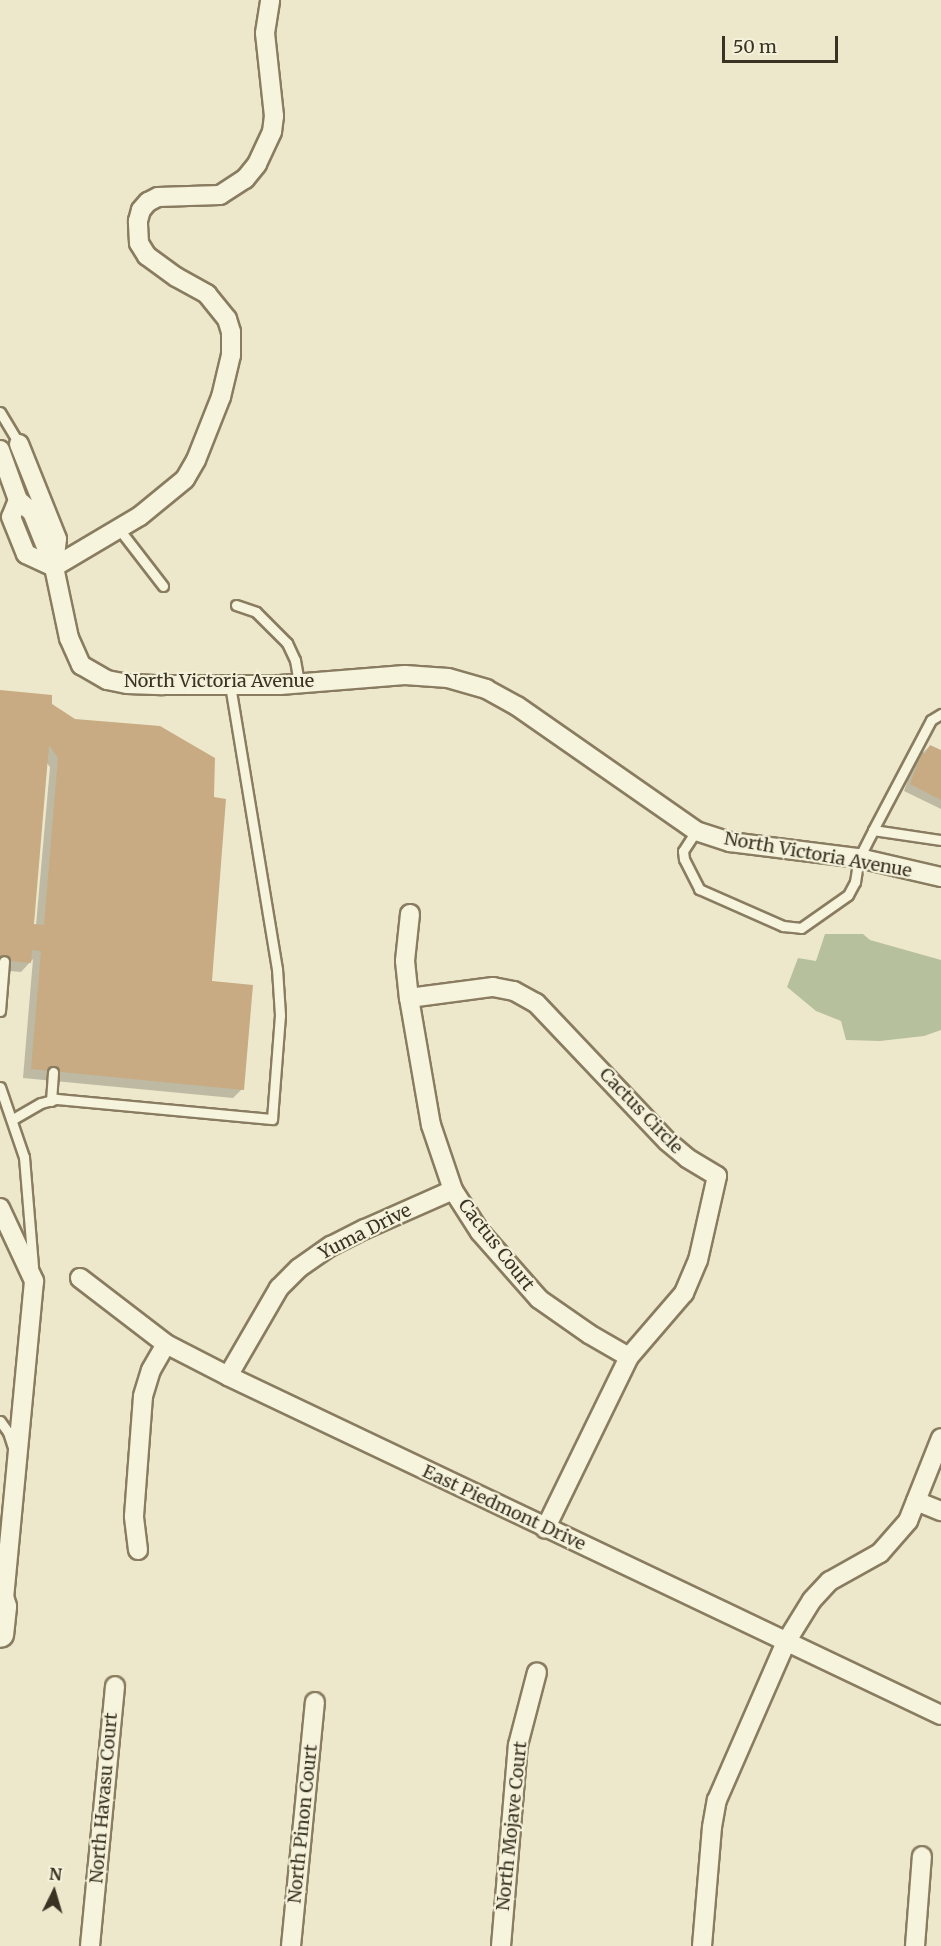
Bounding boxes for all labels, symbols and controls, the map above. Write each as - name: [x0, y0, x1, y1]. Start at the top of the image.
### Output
- scale bar: [725, 24, 840, 62]
- text: 50 m: [733, 35, 777, 58]
- street label: North Victoria Avenue: [124, 670, 314, 692]
- street label: North Victoria Avenue: [722, 828, 914, 882]
- street label: Cactus Circle: [595, 1064, 687, 1158]
- street label: Cactus Court: [453, 1195, 539, 1295]
- street label: Yuma Drive: [315, 1200, 415, 1264]
- street label: East Piedmont Drive: [419, 1461, 589, 1555]
- street label: North Havasu Court: [86, 1712, 122, 1884]
- street label: North Mojave Court: [492, 1740, 532, 1912]
- street label: North Pinon Court: [284, 1743, 322, 1905]
- north arrow: [24, 1862, 84, 1922]
- text: N: [48, 1864, 63, 1885]

